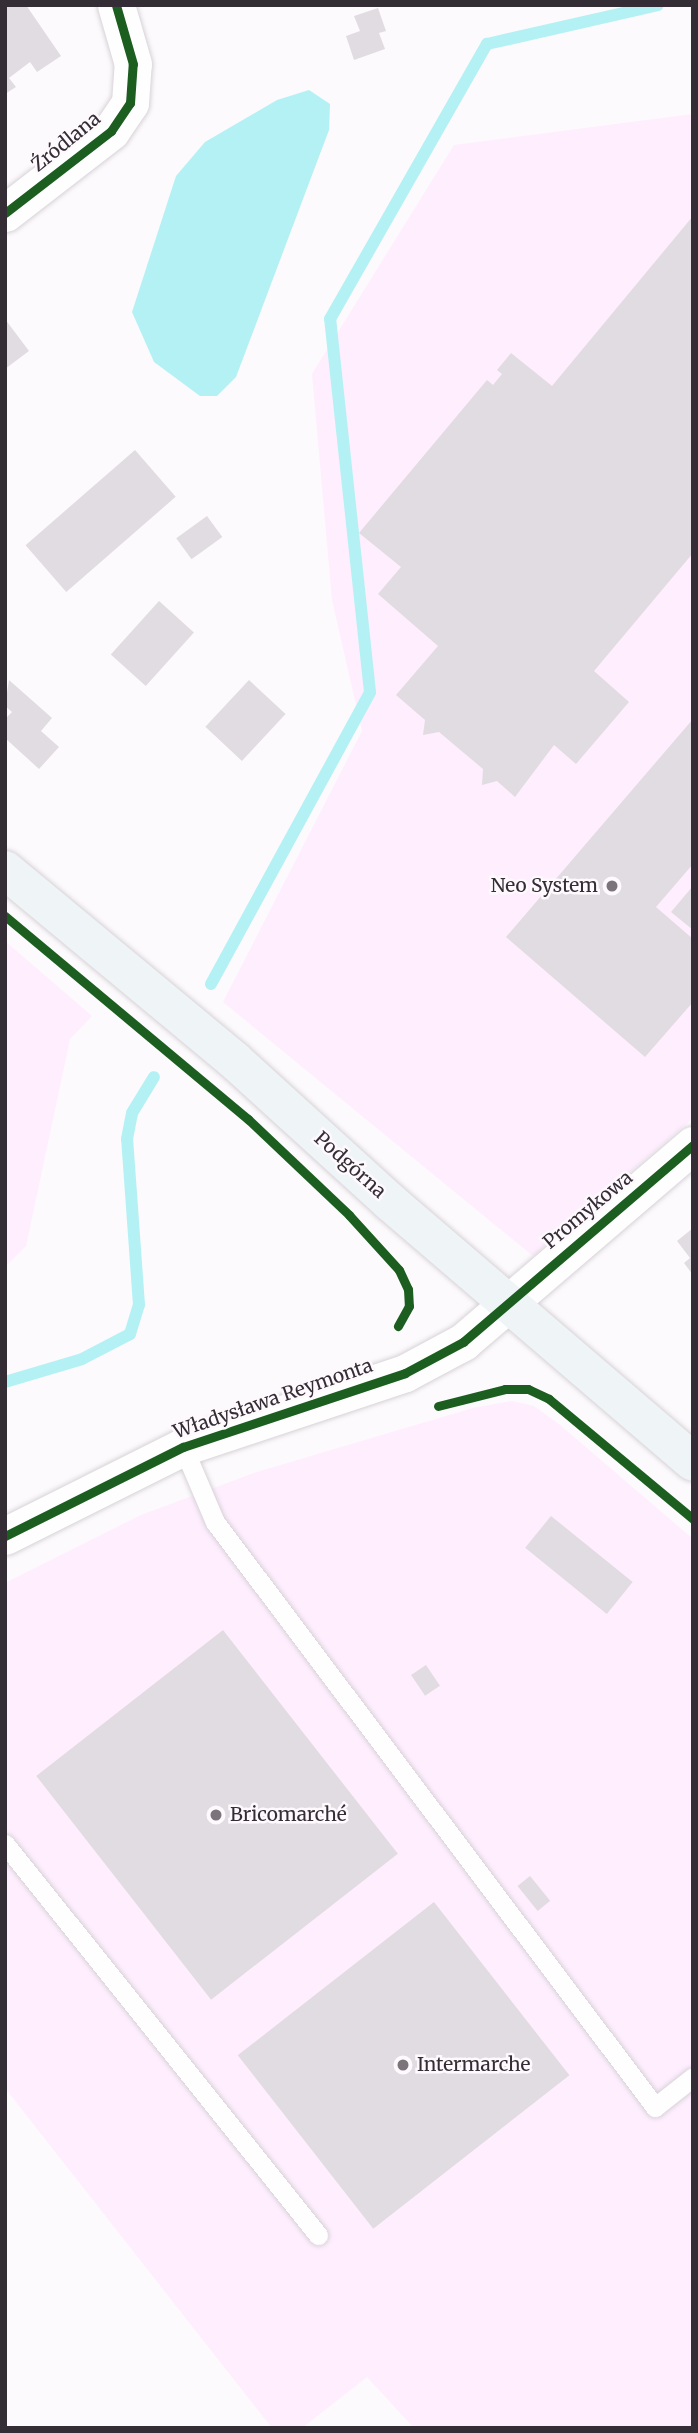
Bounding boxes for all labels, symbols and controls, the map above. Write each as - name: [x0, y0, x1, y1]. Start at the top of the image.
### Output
- street label: Źródlana: [27, 107, 105, 177]
- place label: Neo System: [491, 875, 598, 897]
- marker: Neo System: [604, 878, 620, 894]
- street label: Podgórna: [309, 1127, 391, 1203]
- street label: Promykowa: [539, 1166, 637, 1254]
- street label: Władysława Reymonta: [170, 1354, 376, 1444]
- place label: Bricomarché: [230, 1804, 347, 1826]
- marker: Bricomarché: [208, 1807, 224, 1823]
- place label: Intermarche: [417, 2054, 530, 2076]
- marker: Intermarche: [395, 2057, 411, 2073]

